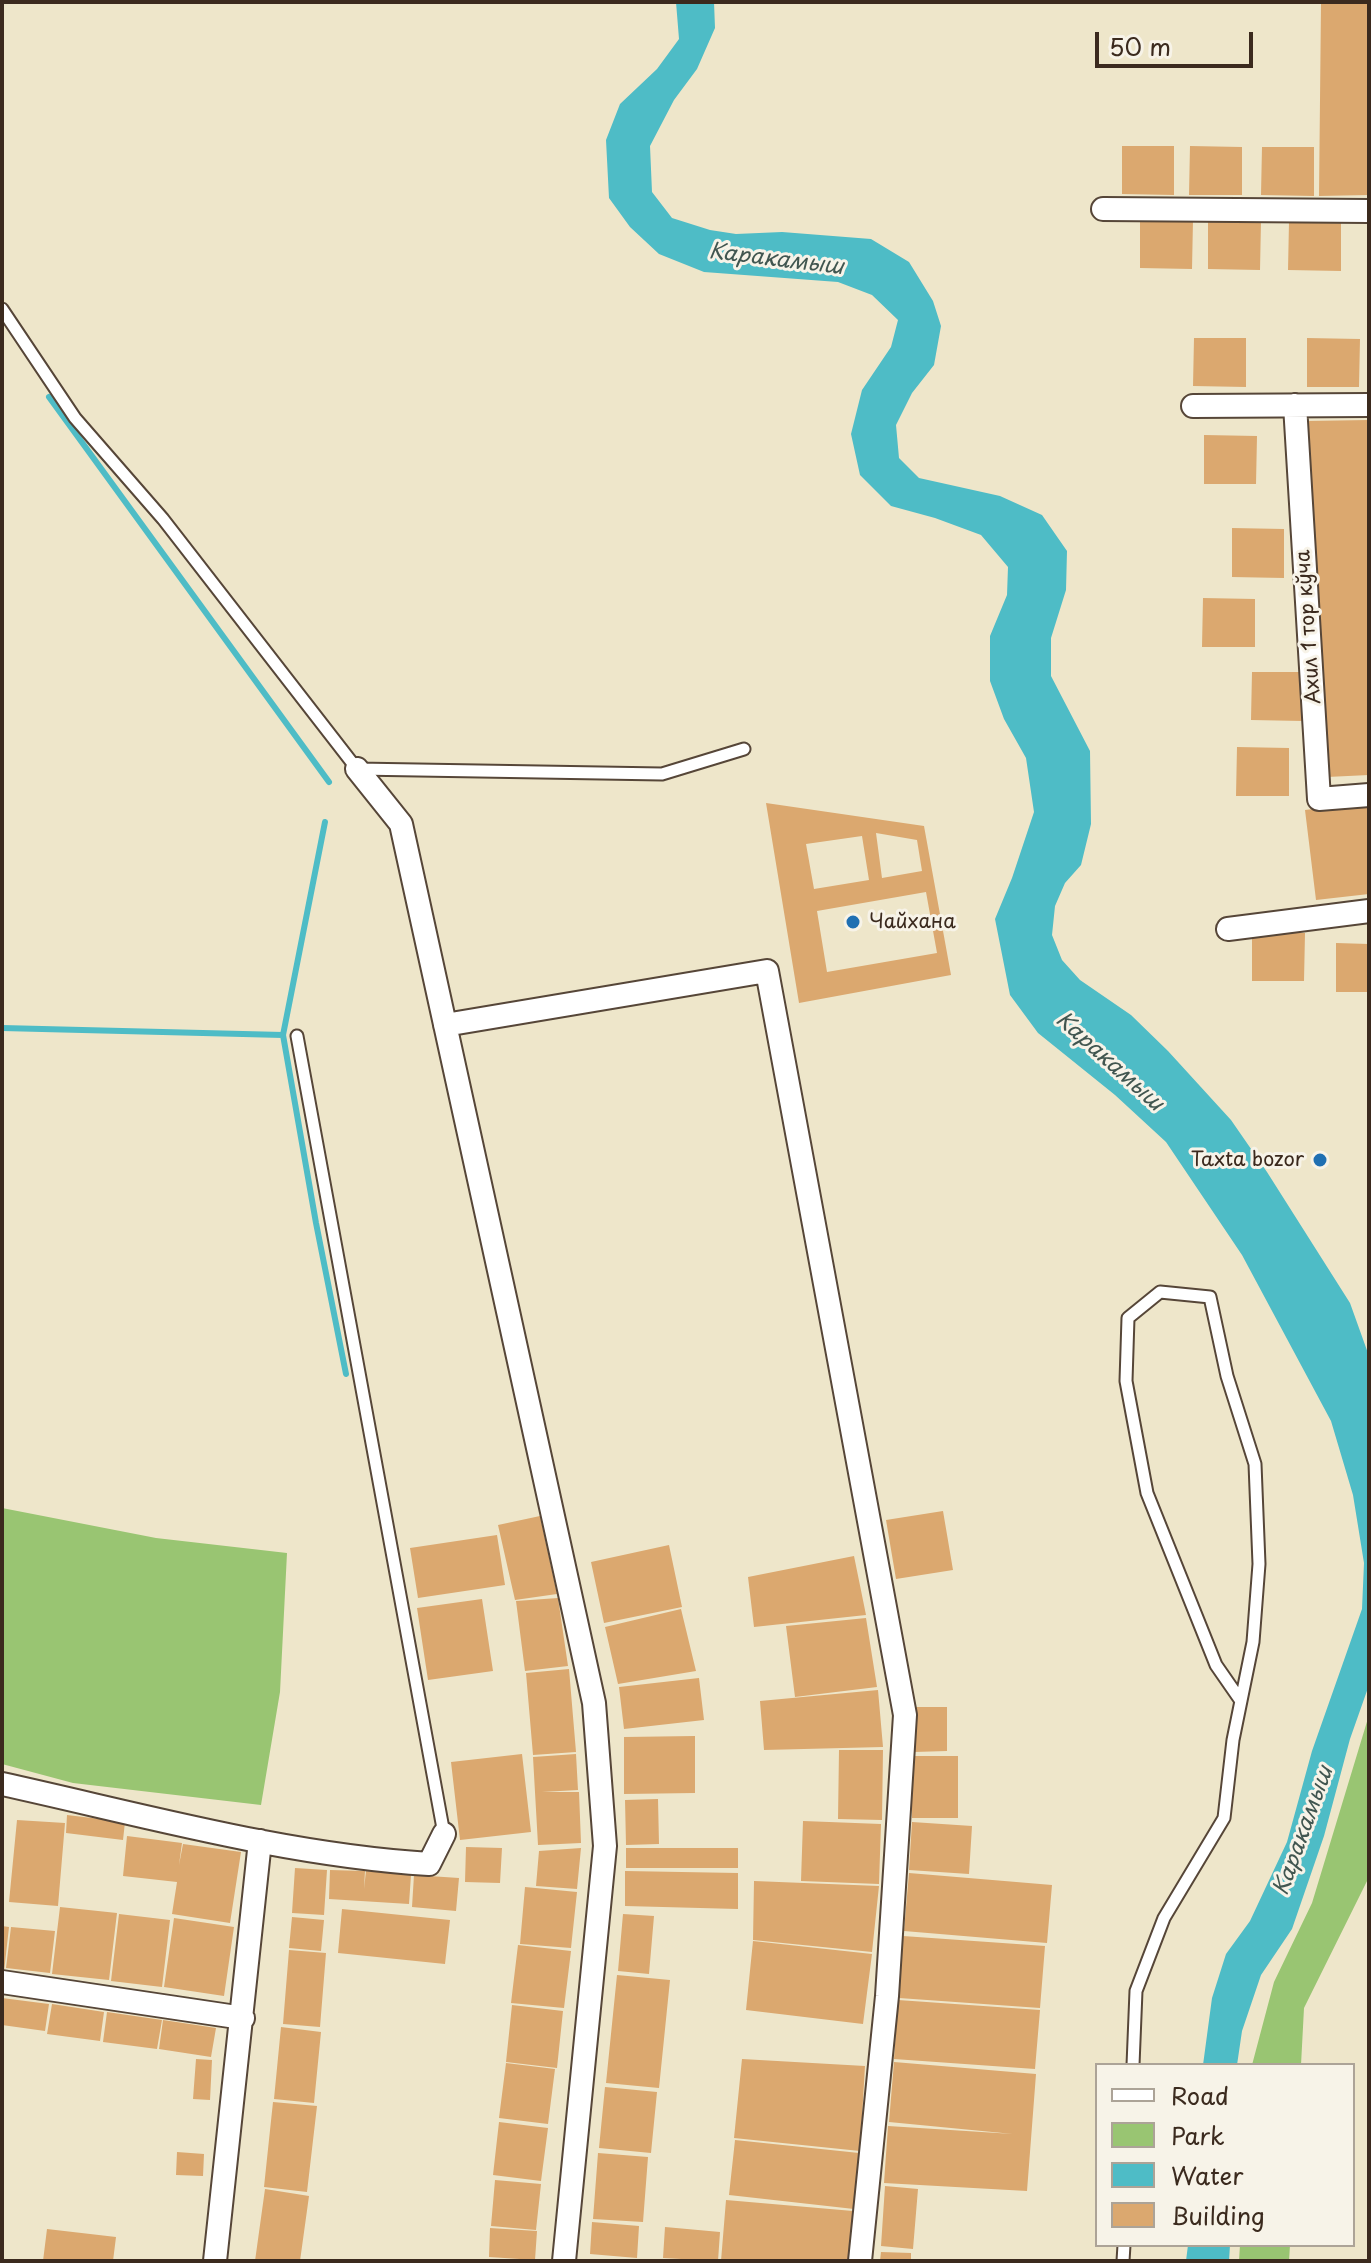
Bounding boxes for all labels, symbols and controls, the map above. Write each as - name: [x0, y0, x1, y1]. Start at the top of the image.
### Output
- scale bar: [1099, 16, 1257, 66]
- text: 50 m: [1109, 28, 1171, 64]
- water label: Каракамыш: [707, 239, 845, 281]
- street label: Ахил 1 тор кўча: [1292, 549, 1326, 705]
- place label: Чайхана: [869, 910, 956, 934]
- marker: Чайхана: [844, 913, 862, 931]
- water label: Каракамыш: [1050, 1007, 1168, 1117]
- place label: Taxta bozor: [1191, 1148, 1304, 1172]
- marker: Taxta bozor: [1311, 1151, 1329, 1169]
- water label: Каракамыш: [1269, 1763, 1339, 1899]
- legend: [1095, 2063, 1355, 2247]
- text: Road: [1171, 2077, 1229, 2113]
- text: Park: [1171, 2117, 1225, 2153]
- text: Water: [1171, 2157, 1243, 2193]
- text: Building: [1171, 2197, 1265, 2233]

